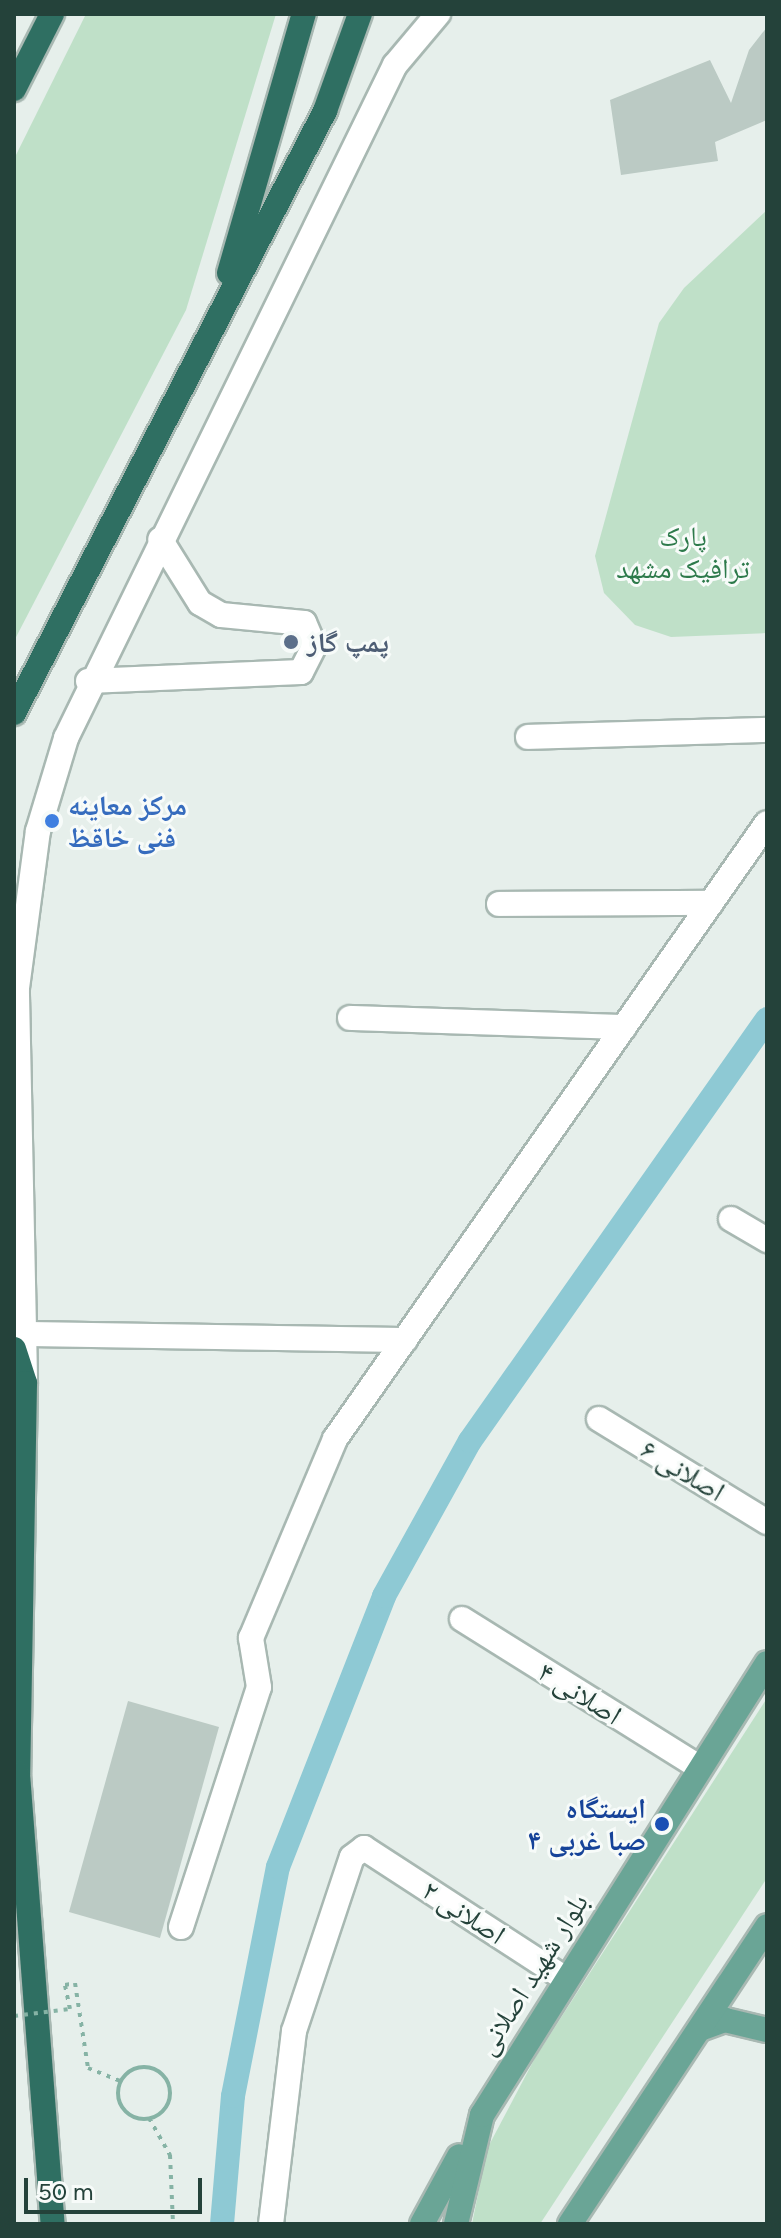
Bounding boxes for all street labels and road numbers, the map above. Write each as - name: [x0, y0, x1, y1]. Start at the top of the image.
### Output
- street label: اصلانی ۶: [635, 1432, 731, 1508]
- street label: اصلانی ۴: [532, 1654, 628, 1732]
- street label: اصلانی ۲: [416, 1873, 512, 1951]
- street label: بلوار شهید اصلانی: [469, 1887, 595, 2061]

